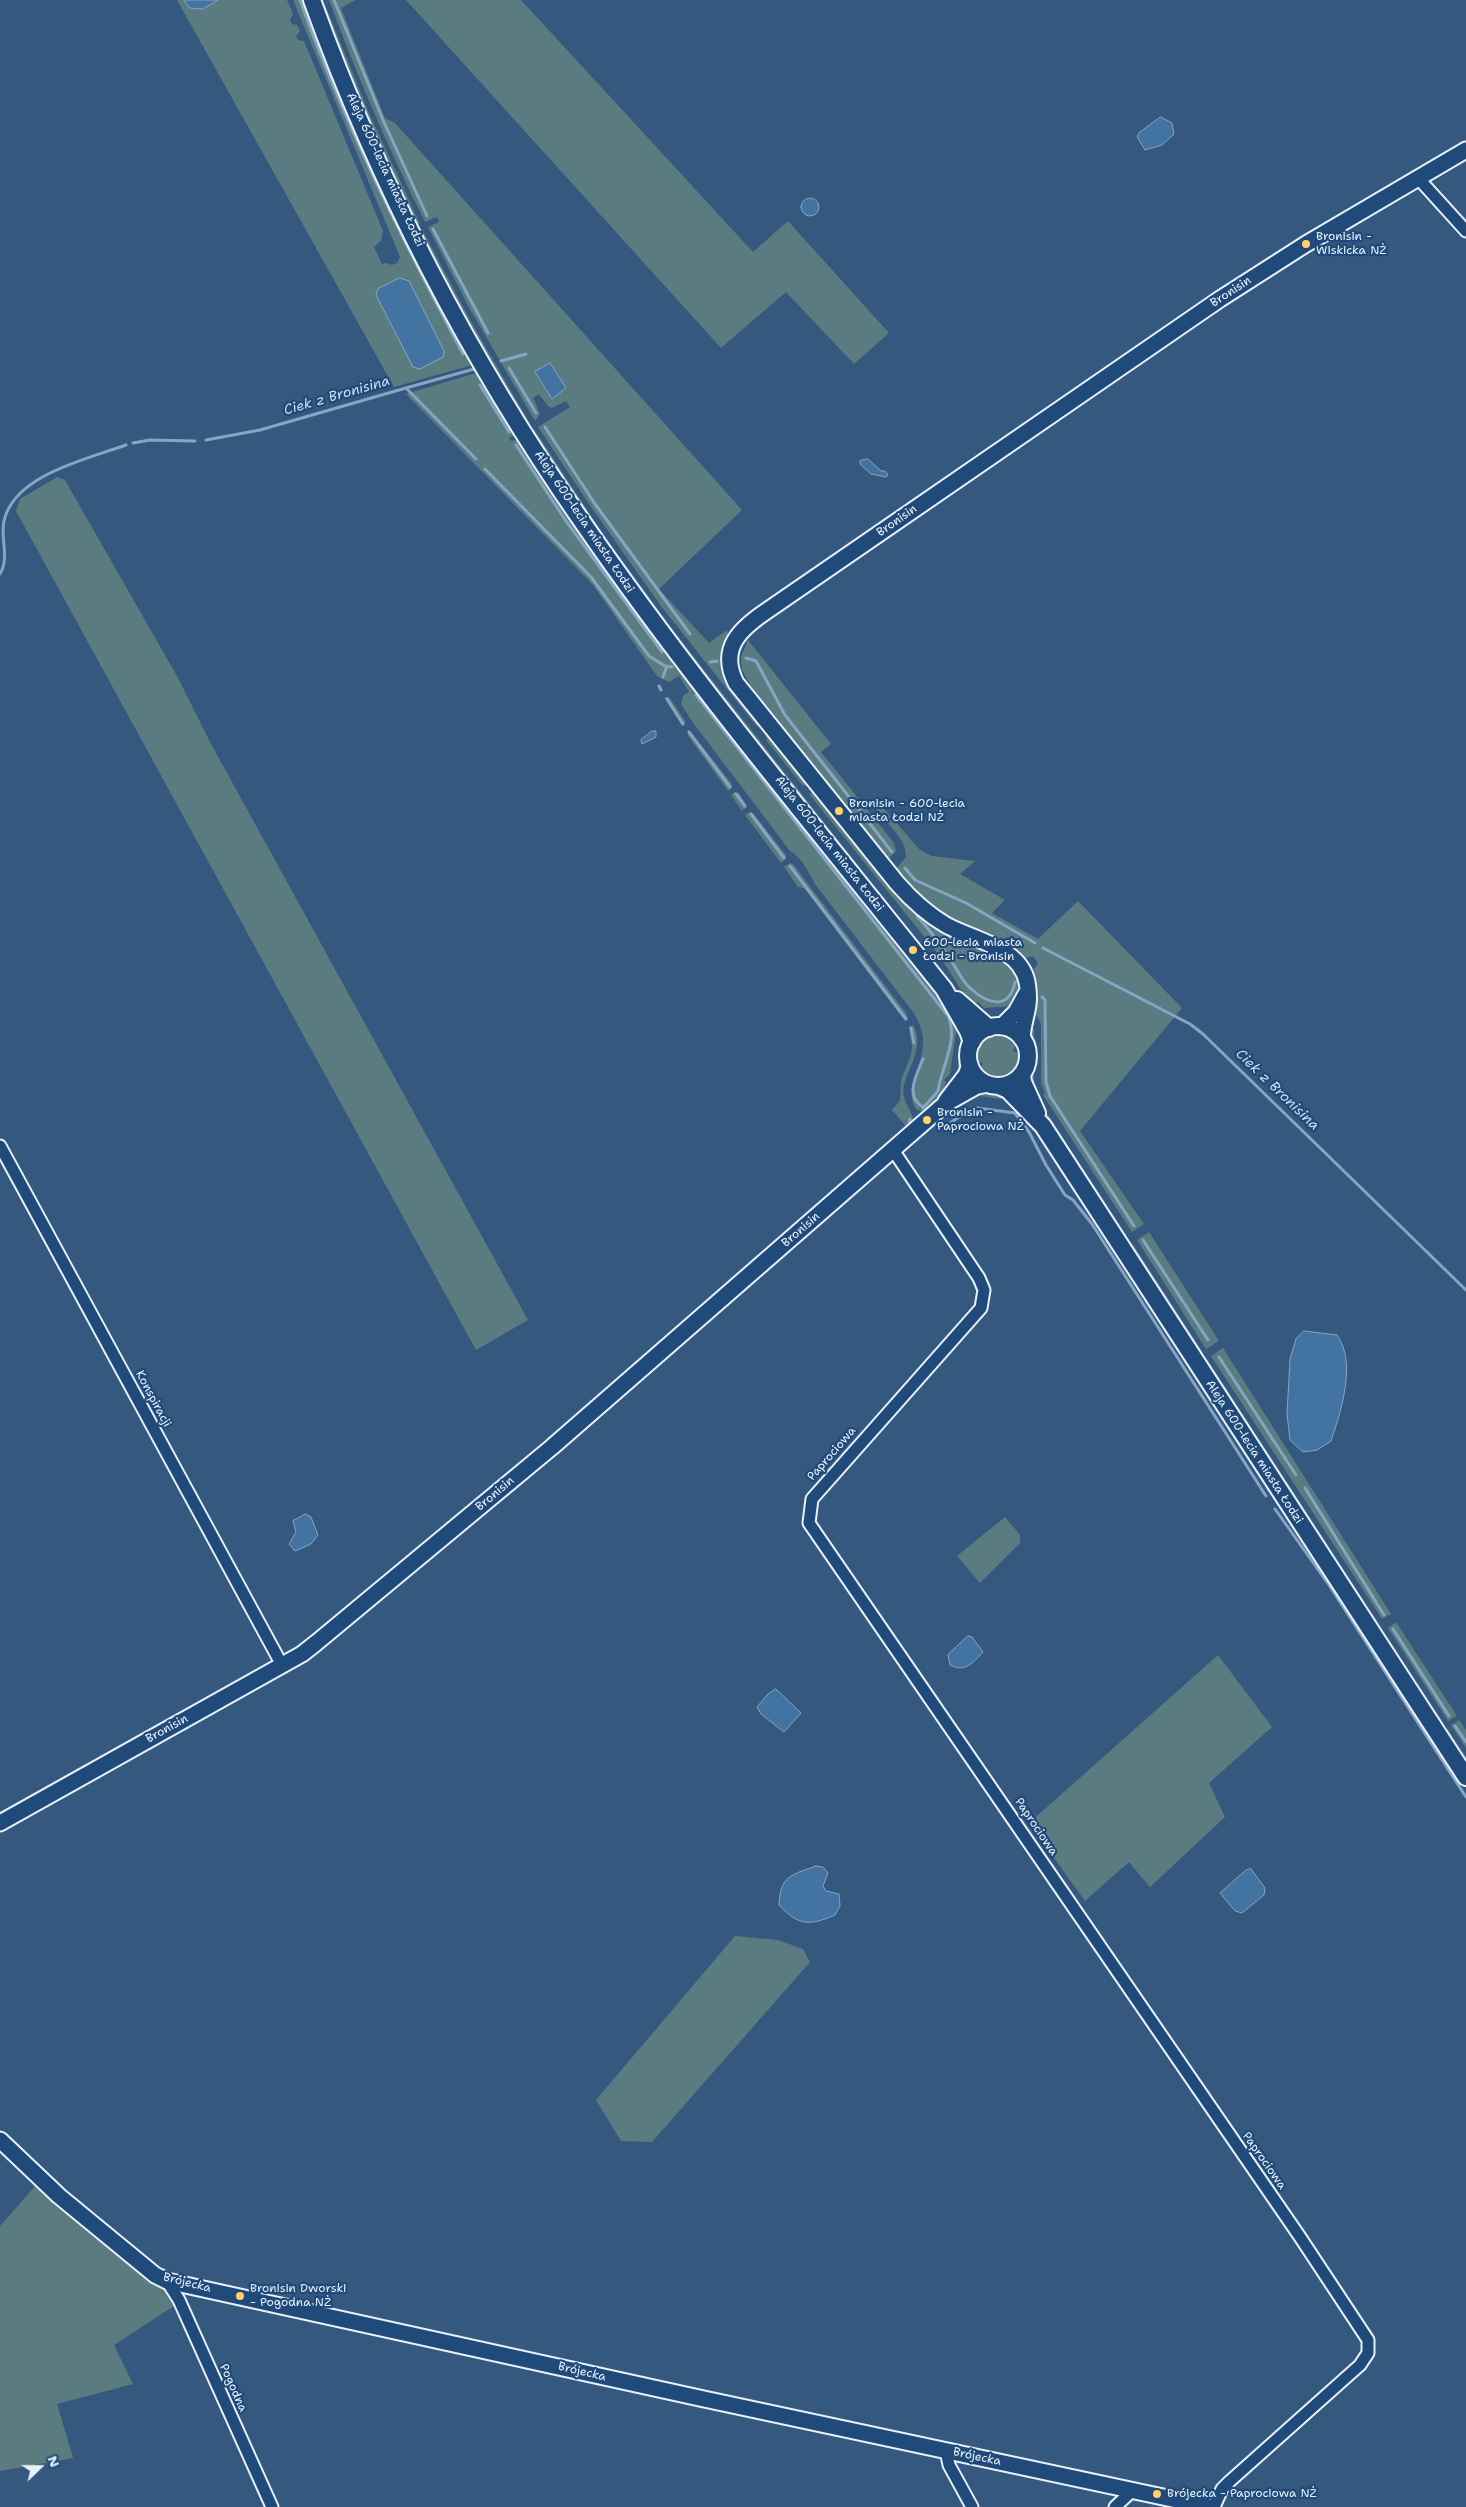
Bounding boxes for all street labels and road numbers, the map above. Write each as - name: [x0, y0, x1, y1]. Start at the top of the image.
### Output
- street label: Aleja 600-lecia miasta Łodzi: [343, 91, 427, 249]
- street label: Bronisin: [1208, 273, 1254, 311]
- street label: Aleja 600-lecia miasta Łodzi: [531, 448, 637, 596]
- street label: Bronisin: [874, 502, 920, 540]
- street label: Aleja 600-lecia miasta Łodzi: [772, 773, 886, 915]
- street label: Bronisin: [779, 1209, 823, 1251]
- street label: Konspiracji: [132, 1368, 174, 1430]
- street label: Aleja 600-lecia miasta Łodzi: [1202, 1378, 1306, 1526]
- street label: Paprociowa: [805, 1424, 859, 1484]
- street label: Bronisin: [473, 1474, 517, 1514]
- street label: Bronisin: [143, 1712, 191, 1746]
- street label: Paprociowa: [1011, 1795, 1061, 1859]
- street label: Paprociowa: [1239, 2130, 1289, 2192]
- street label: Brójecka: [162, 2270, 212, 2296]
- street label: Brójecka: [557, 2359, 607, 2385]
- street label: Pogodna: [216, 2362, 250, 2414]
- street label: Brójecka: [952, 2445, 1002, 2469]

